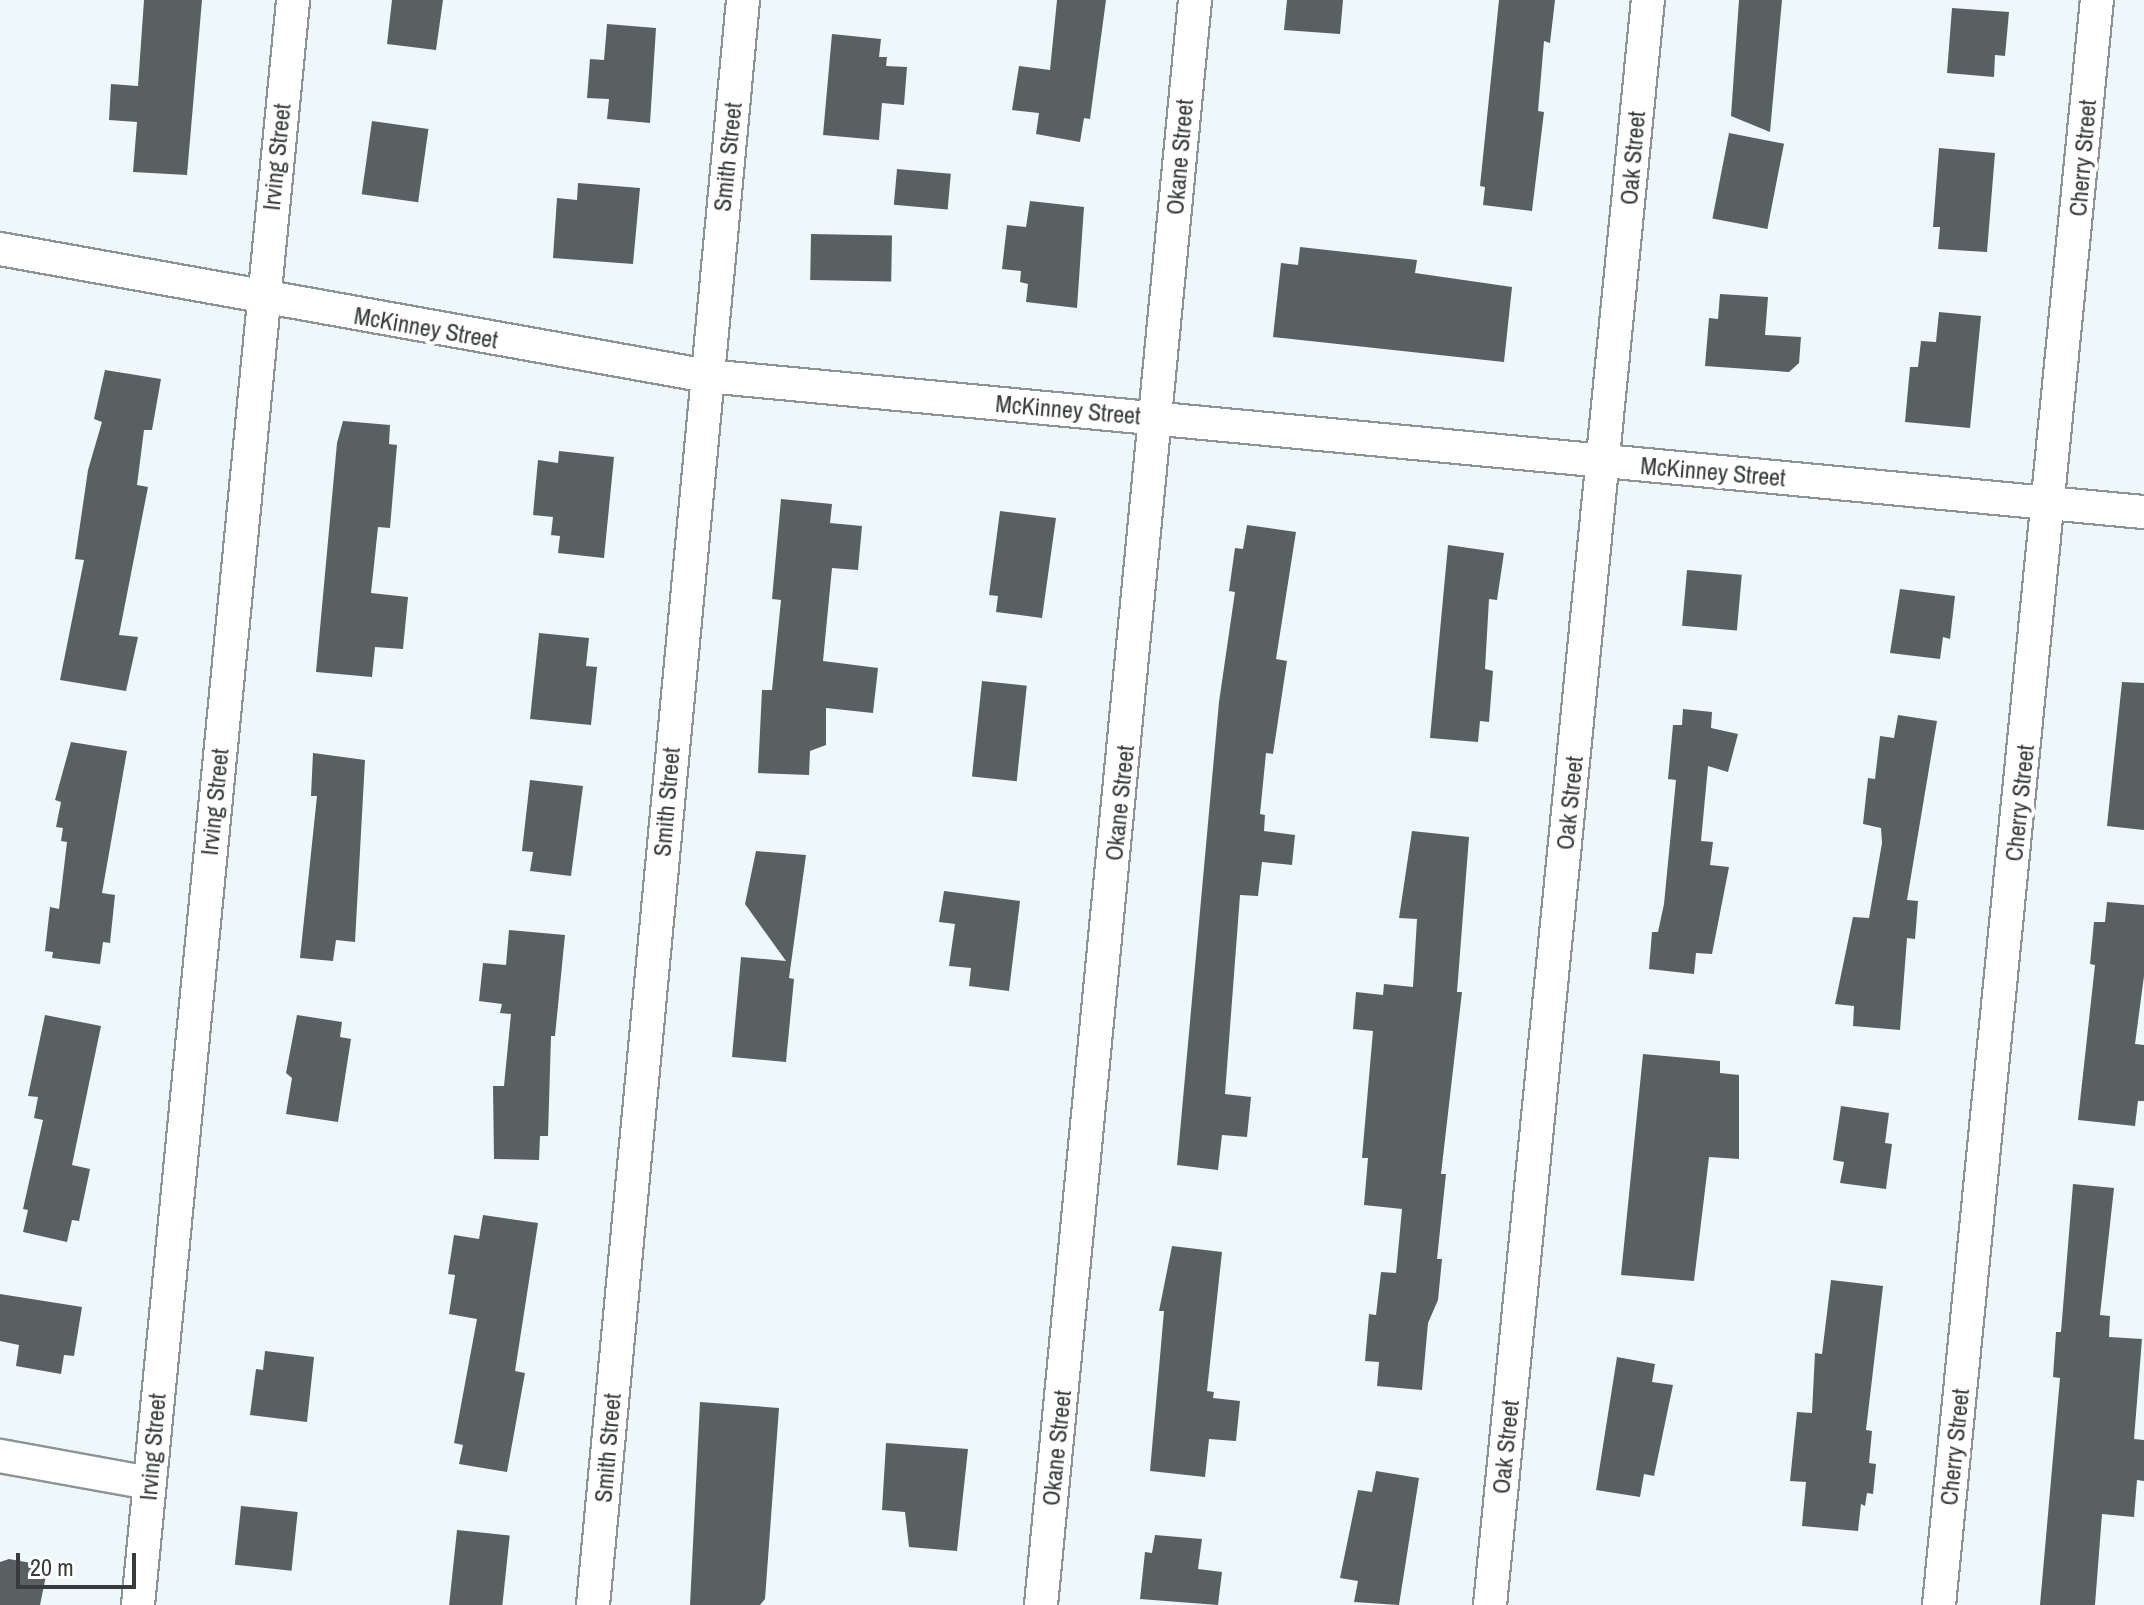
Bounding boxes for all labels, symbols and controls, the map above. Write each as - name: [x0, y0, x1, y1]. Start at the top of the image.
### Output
- street label: Okane Street: [1161, 98, 1199, 216]
- street label: Cherry Street: [2064, 98, 2102, 218]
- street label: Smith Street: [708, 101, 748, 213]
- street label: Irving Street: [257, 102, 297, 212]
- street label: Oak Street: [1615, 110, 1651, 206]
- street label: McKinney Street: [352, 301, 500, 355]
- street label: McKinney Street: [994, 389, 1142, 431]
- street label: McKinney Street: [1639, 451, 1787, 493]
- street label: Cherry Street: [2000, 743, 2040, 863]
- street label: Okane Street: [1100, 744, 1140, 862]
- street label: Smith Street: [648, 746, 686, 858]
- street label: Irving Street: [195, 747, 235, 857]
- street label: Oak Street: [1551, 755, 1589, 851]
- street label: Cherry Street: [1935, 1387, 1975, 1507]
- street label: Okane Street: [1037, 1389, 1077, 1507]
- street label: Irving Street: [134, 1392, 172, 1502]
- street label: Smith Street: [589, 1392, 627, 1504]
- street label: Oak Street: [1487, 1399, 1525, 1495]
- scale bar: [20, 1537, 140, 1587]
- text: 20 m: [30, 1551, 74, 1583]

